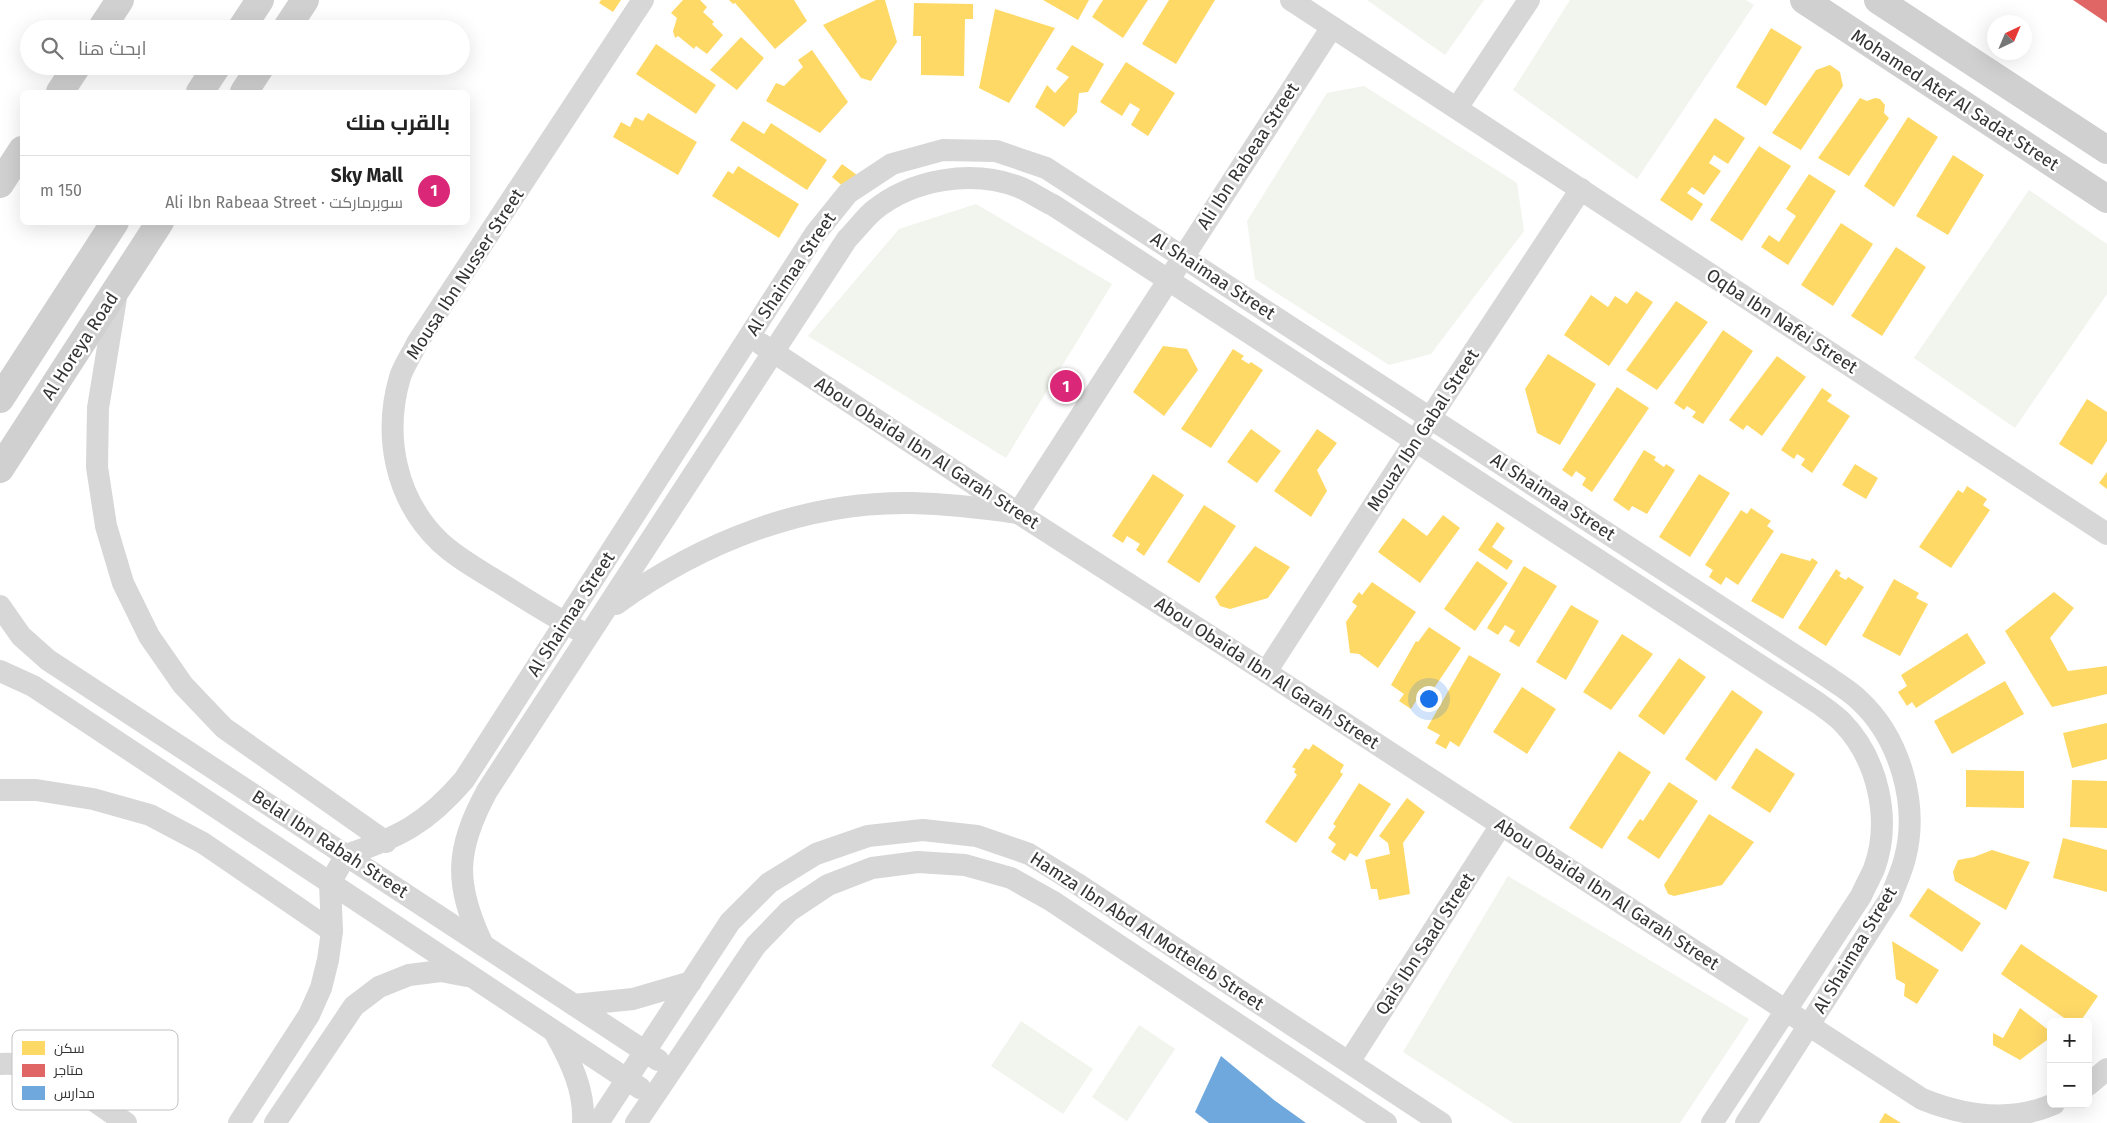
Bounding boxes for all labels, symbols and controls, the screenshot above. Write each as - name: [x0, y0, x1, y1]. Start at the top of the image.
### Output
- north arrow: [1987, 15, 2032, 60]
- search box: [20, 20, 470, 75]
- street label: Mohamed Atef Al Sadat Street: [1847, 24, 2063, 176]
- icon: search: [38, 34, 66, 62]
- text: ابحث هنا: [78, 37, 147, 60]
- street label: Ali Ibn Rabeaa Street: [1192, 78, 1304, 234]
- text: بالقرب منك: [346, 110, 450, 136]
- text: Sky Mall: [331, 164, 403, 187]
- text: 150 m: [40, 181, 82, 200]
- text: 1: [430, 181, 438, 200]
- street label: Mousa Ibn Nusser Street: [402, 184, 529, 363]
- text: سوبرماركت · Ali Ibn Rabeaa Street: [165, 193, 403, 212]
- street label: Al Shaimaa Street: [742, 208, 841, 340]
- street label: Al Shaimaa Street: [1147, 228, 1280, 325]
- street label: Oqba Ibn Nafei Street: [1702, 264, 1862, 378]
- street label: Al Horeya Road: [37, 288, 123, 404]
- street label: Mouaz Ibn Gabal Street: [1362, 344, 1484, 515]
- pin: 1: [1050, 367, 1082, 405]
- street label: Abou Obaida Ibn Al Garah Street: [811, 372, 1044, 534]
- street label: Al Shaimaa Street: [1487, 449, 1620, 546]
- street label: Al Shaimaa Street: [523, 547, 620, 680]
- street label: Abou Obaida Ibn Al Garah Street: [1151, 592, 1384, 754]
- your location: [1416, 686, 1442, 712]
- street label: Belal Ibn Rabah Street: [248, 785, 413, 903]
- street label: Abou Obaida Ibn Al Garah Street: [1491, 813, 1724, 975]
- street label: Hamza Ibn Abd Al Motteleb Street: [1026, 847, 1268, 1015]
- street label: Qais Ibn Saad Street: [1371, 868, 1480, 1019]
- street label: Al Shaimaa Street: [1808, 882, 1902, 1017]
- map controls: [2047, 1018, 2092, 1108]
- button: +: [2047, 1018, 2092, 1063]
- legend: [12, 1030, 178, 1110]
- text: سكن: [54, 1040, 85, 1057]
- text: متاجر: [53, 1062, 83, 1079]
- button: −: [2047, 1063, 2092, 1108]
- text: مدارس: [54, 1085, 95, 1102]

